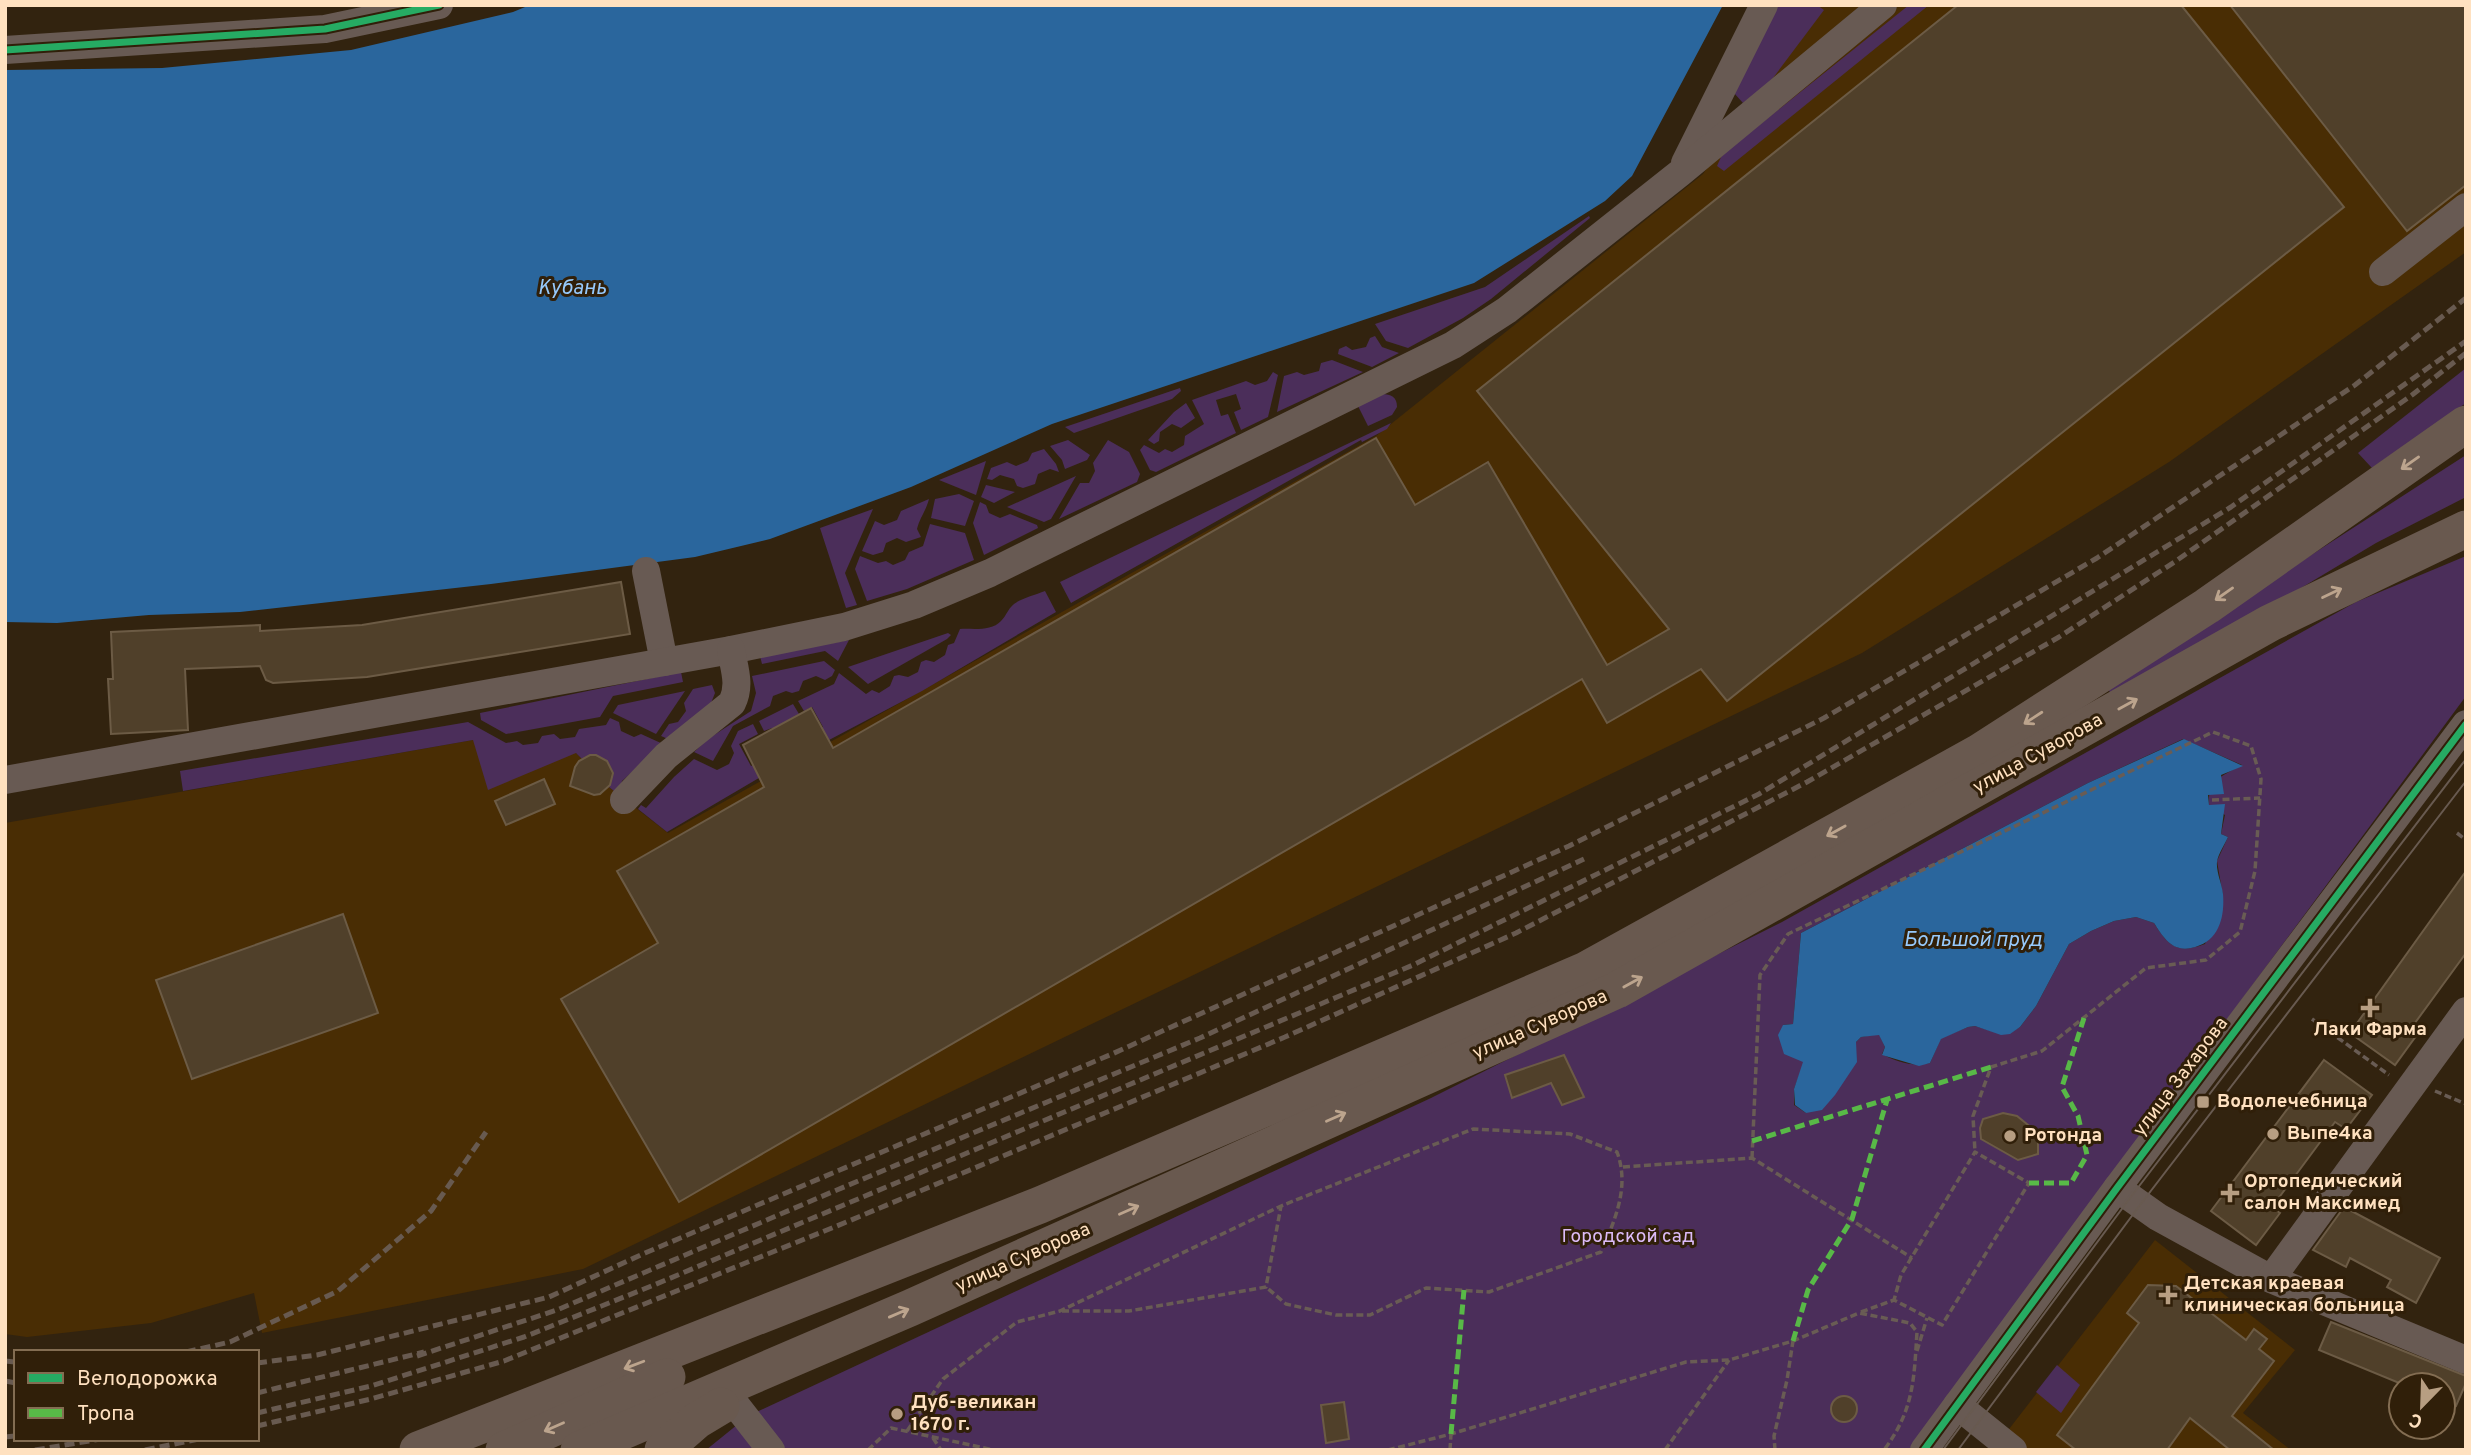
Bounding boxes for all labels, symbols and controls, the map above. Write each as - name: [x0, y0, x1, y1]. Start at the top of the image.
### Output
- water label: Кубань: [537, 275, 607, 302]
- one-way arrow: [2401, 456, 2420, 470]
- one-way arrow: [2321, 586, 2342, 600]
- one-way arrow: [2215, 587, 2234, 601]
- one-way arrow: [2117, 697, 2137, 711]
- street label: улица Суворова: [1969, 708, 2107, 800]
- one-way arrow: [2024, 711, 2043, 725]
- one-way arrow: [1826, 825, 1847, 839]
- water label: Большой пруд: [1904, 927, 2043, 954]
- one-way arrow: [1622, 975, 1642, 989]
- street label: улица Суворова: [1469, 985, 1611, 1065]
- marker: Лаки Фарма: [2362, 1000, 2378, 1016]
- street label: улица Захарова: [2128, 1012, 2234, 1142]
- place label: Лаки Фарма: [2313, 1018, 2427, 1042]
- place label: Водолечебница: [2217, 1090, 2368, 1114]
- marker: Водолечебница: [2195, 1094, 2211, 1110]
- one-way arrow: [1325, 1110, 1347, 1123]
- place label: Выпе4ка: [2287, 1122, 2373, 1146]
- place label: Ротонда: [2024, 1124, 2102, 1148]
- marker: Выпе4ка: [2265, 1126, 2281, 1142]
- marker: Ротонда: [2002, 1128, 2018, 1144]
- place label: Ортопедический салон Максимед: [2244, 1170, 2403, 1216]
- marker: Ортопедический салон Максимед: [2222, 1185, 2238, 1201]
- one-way arrow: [1118, 1203, 1139, 1216]
- street label: улица Суворова: [952, 1218, 1094, 1298]
- park label: Городской сад: [1561, 1225, 1695, 1249]
- place label: Детская краевая клиническая больница: [2184, 1272, 2405, 1318]
- marker: Детская краевая клиническая больница: [2158, 1285, 2178, 1305]
- one-way arrow: [888, 1306, 909, 1319]
- legend: [14, 1350, 259, 1441]
- one-way arrow: [624, 1359, 646, 1372]
- text: Велодорожка: [77, 1366, 217, 1393]
- north arrow: [2387, 1371, 2457, 1441]
- place label: Дуб-великан 1670 г.: [911, 1391, 1036, 1437]
- text: Тропа: [77, 1401, 135, 1428]
- marker: Дуб-великан 1670 г.: [889, 1406, 905, 1422]
- text: С: [2406, 1406, 2426, 1433]
- one-way arrow: [544, 1421, 566, 1434]

